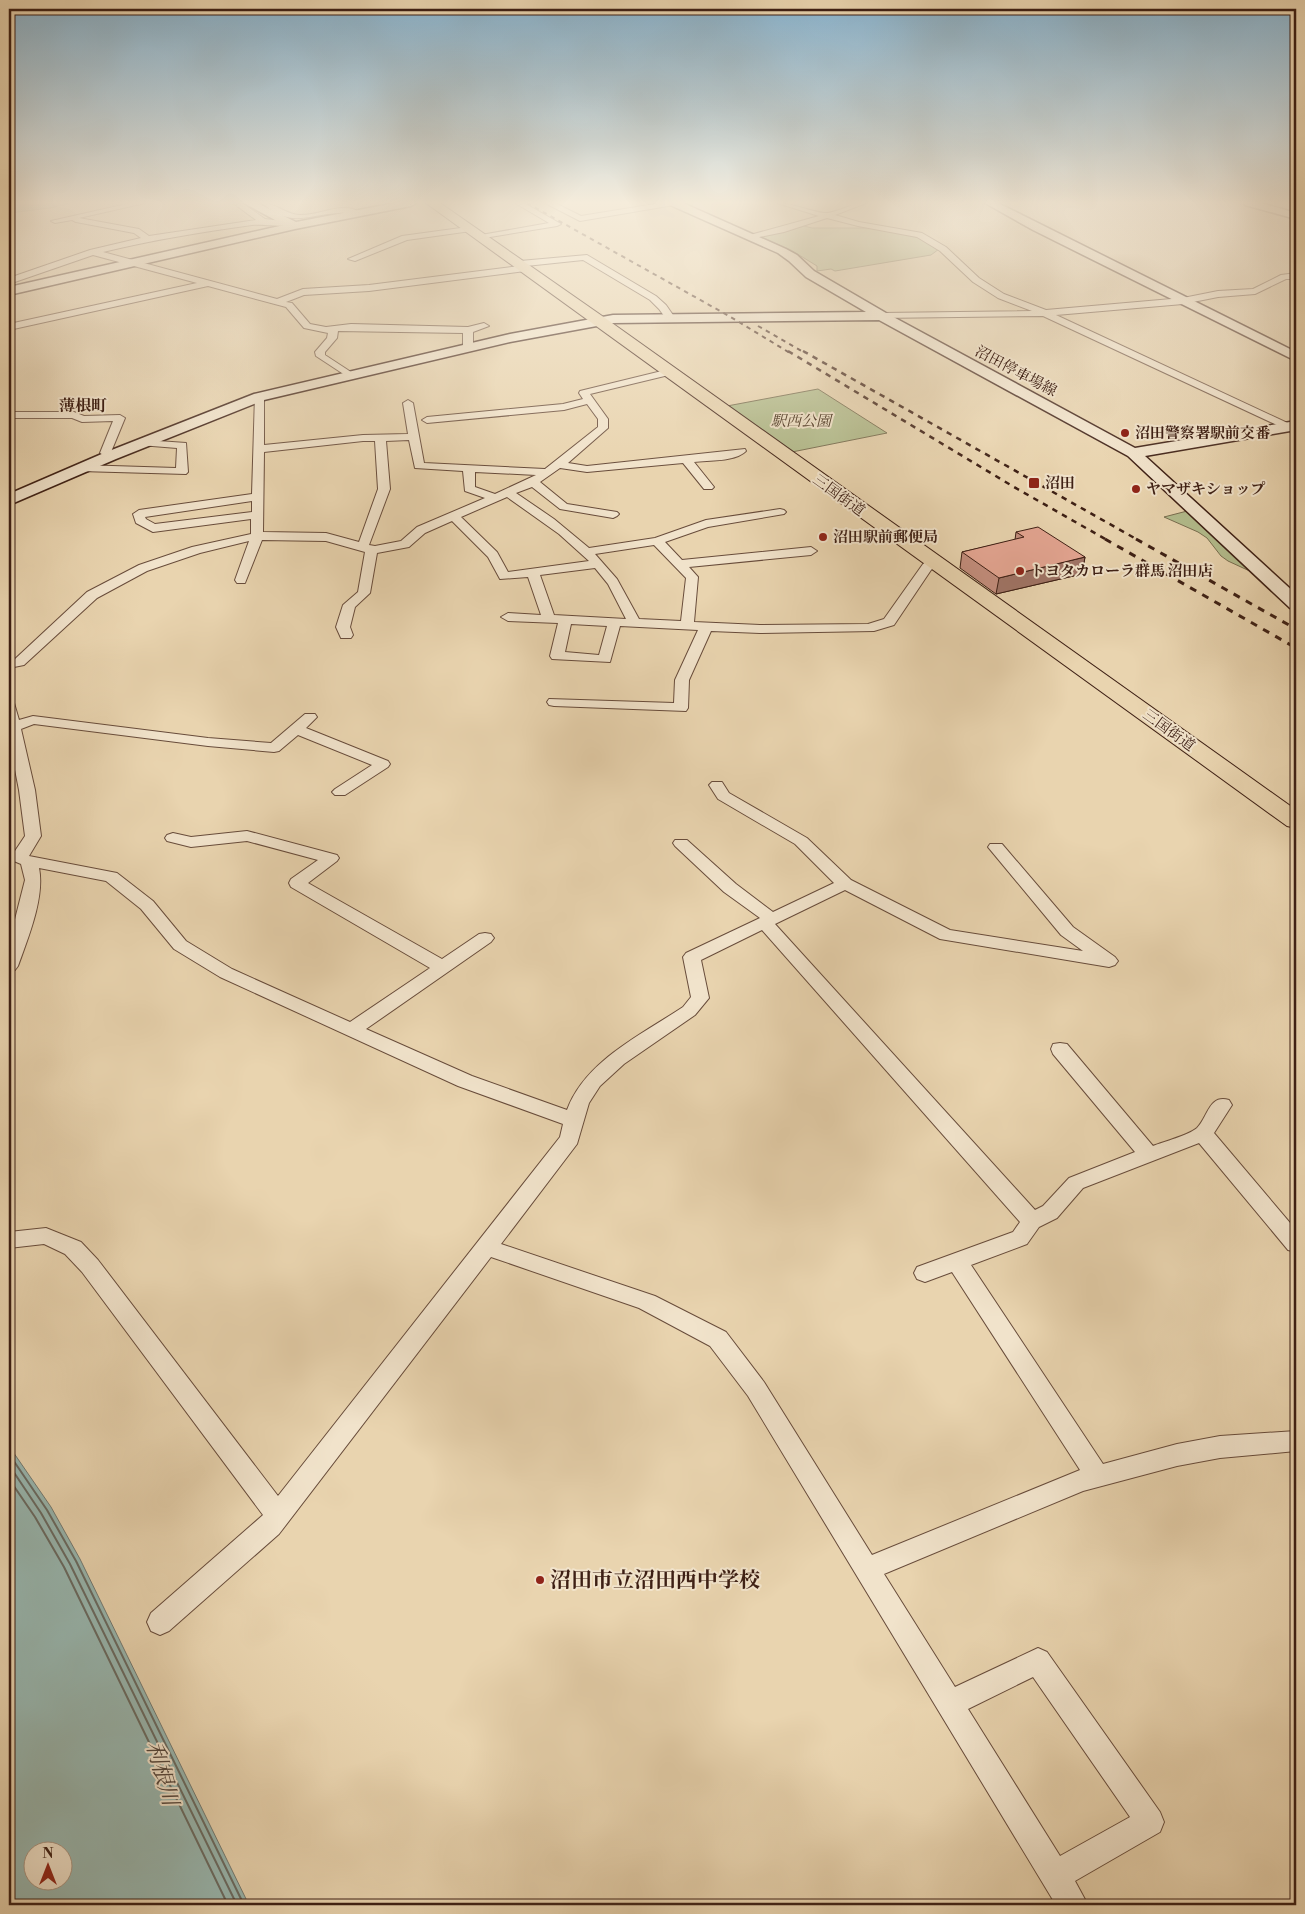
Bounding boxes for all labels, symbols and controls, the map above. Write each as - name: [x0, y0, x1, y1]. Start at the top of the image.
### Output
- street label: 沼田停車場線: [972, 342, 1060, 401]
- district label: 薄根町: [59, 396, 107, 416]
- park label: 駅西公園: [771, 412, 834, 431]
- place label: 沼田警察署駅前交番: [1135, 424, 1271, 443]
- marker: 沼田警察署駅前交番: [1119, 427, 1131, 439]
- street label: 三国街道: [809, 470, 869, 521]
- place label: 沼田: [1045, 474, 1075, 493]
- marker: 沼田: [1027, 476, 1041, 490]
- place label: ヤマザキショップ: [1146, 480, 1266, 499]
- marker: ヤマザキショップ: [1130, 483, 1142, 495]
- place label: 沼田駅前郵便局: [833, 528, 938, 547]
- marker: 沼田駅前郵便局: [817, 531, 829, 543]
- place label: トヨタカローラ群馬 沼田店: [1030, 562, 1212, 581]
- marker: トヨタカローラ群馬 沼田店: [1014, 565, 1026, 577]
- street label: 三国街道: [1139, 705, 1199, 756]
- place label: 沼田市立沼田西中学校: [550, 1568, 760, 1594]
- marker: 沼田市立沼田西中学校: [534, 1574, 546, 1586]
- water label: 利根川: [139, 1738, 184, 1811]
- north arrow: [22, 1842, 72, 1892]
- text: N: [42, 1845, 54, 1863]

